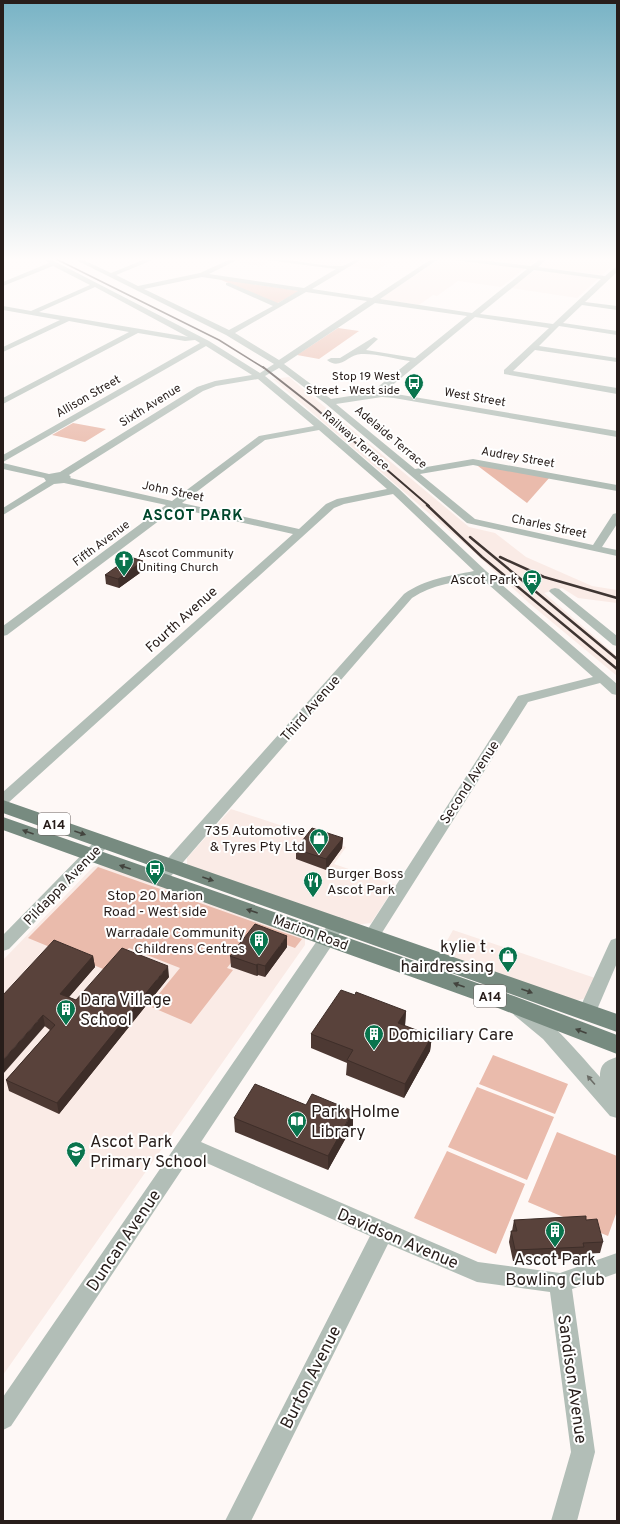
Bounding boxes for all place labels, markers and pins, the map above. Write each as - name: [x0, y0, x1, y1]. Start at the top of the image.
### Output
- place label: Stop 19 West Street - West side: [306, 369, 400, 399]
- bus stop icon: Stop 19 West Street - West side: [403, 372, 425, 400]
- place label: Ascot Community Uniting Church: [138, 546, 234, 576]
- church icon: Ascot Community Uniting Church: [113, 549, 135, 577]
- station icon: Ascot Park: [521, 568, 543, 596]
- place label: Ascot Park: [450, 572, 518, 589]
- place label: 735 Automotive & Tyres Pty Ltd: [205, 823, 305, 856]
- shop icon: 735 Automotive & Tyres Pty Ltd: [308, 827, 330, 855]
- bus stop icon: Stop 20 Marion Road - West side: [144, 858, 166, 886]
- place label: Burger Boss Ascot Park: [327, 866, 404, 899]
- restaurant icon: Burger Boss Ascot Park: [302, 870, 324, 898]
- place label: Stop 20 Marion Road - West side: [103, 888, 207, 921]
- place label: Warradale Community Childrens Centres: [106, 925, 245, 958]
- building icon: Warradale Community Childrens Centres: [248, 929, 270, 957]
- place label: kylie t . hairdressing: [401, 937, 494, 979]
- shop icon: kylie t . hairdressing: [497, 945, 519, 973]
- place label: Dara Village School: [80, 990, 171, 1032]
- building icon: Dara Village School: [55, 998, 77, 1026]
- building icon: Domiciliary Care: [363, 1023, 385, 1051]
- place label: Domiciliary Care: [388, 1025, 514, 1047]
- place label: Park Holme Library: [311, 1102, 400, 1144]
- library icon: Park Holme Library: [286, 1110, 308, 1138]
- place label: Ascot Park Primary School: [90, 1132, 207, 1174]
- school or university icon: Ascot Park Primary School: [65, 1140, 87, 1168]
- building icon: Ascot Park Bowling Club: [544, 1220, 566, 1248]
- place label: Ascot Park Bowling Club: [505, 1250, 605, 1292]

